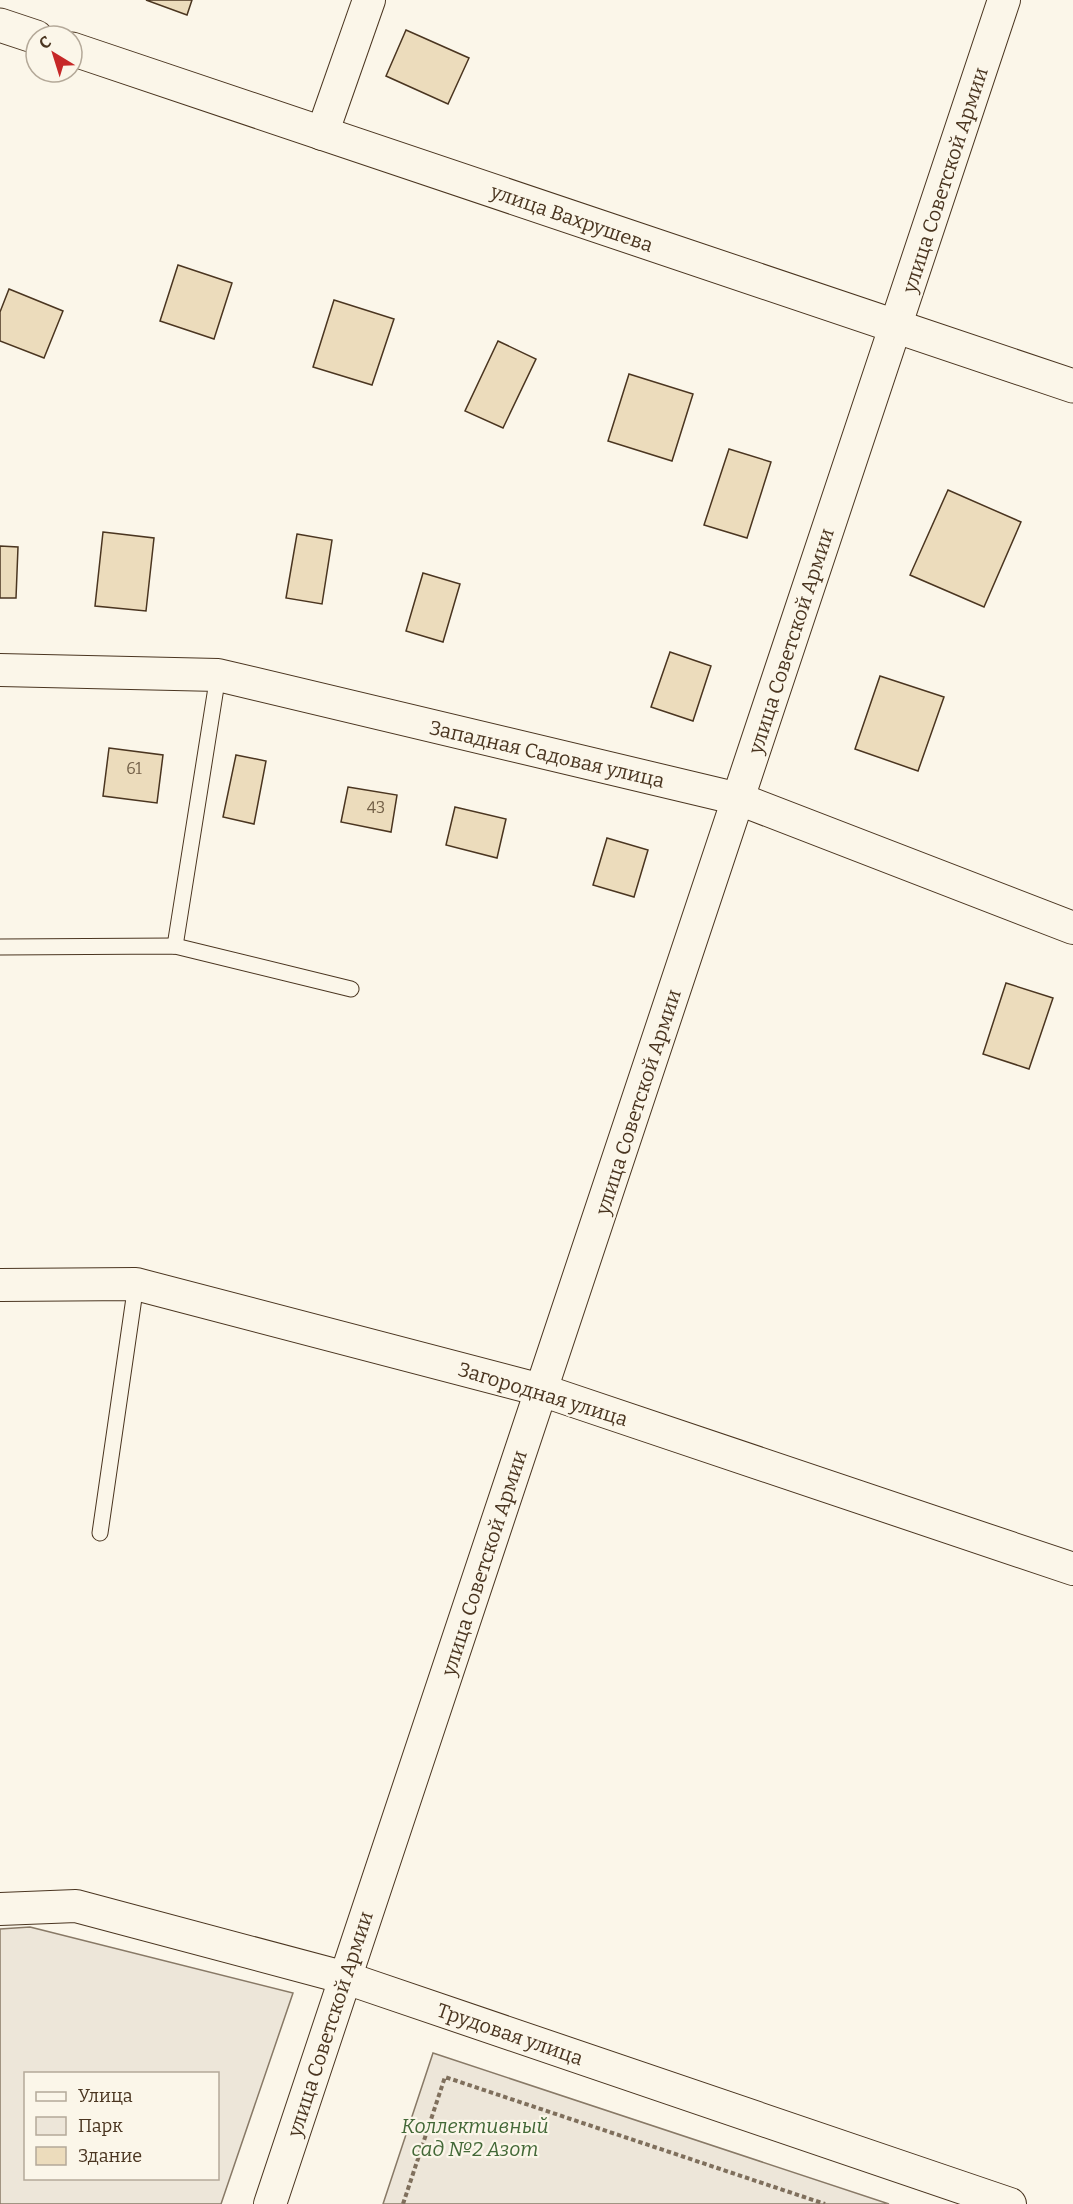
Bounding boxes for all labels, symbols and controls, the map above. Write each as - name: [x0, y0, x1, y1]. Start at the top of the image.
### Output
- north arrow: [24, 24, 84, 84]
- text: С: [35, 32, 55, 53]
- street label: улица Советской Армии: [897, 64, 993, 297]
- street label: улица Вахрушева: [487, 179, 656, 257]
- street label: улица Советской Армии: [743, 525, 839, 758]
- street label: Западная Садовая улица: [427, 715, 667, 793]
- house number: 61: [126, 759, 142, 778]
- house number: 43: [367, 798, 385, 817]
- street label: улица Советской Армии: [590, 986, 686, 1219]
- street label: Загородная улица: [455, 1357, 631, 1431]
- street label: улица Советской Армии: [436, 1447, 532, 1680]
- street label: улица Советской Армии: [282, 1908, 378, 2141]
- street label: Трудовая улица: [434, 1998, 586, 2070]
- legend: [24, 2072, 219, 2180]
- text: Улица: [78, 2085, 133, 2107]
- park label: Коллективный сад №2 Азот: [401, 2114, 549, 2161]
- text: Парк: [78, 2115, 123, 2137]
- text: Здание: [78, 2145, 142, 2167]

